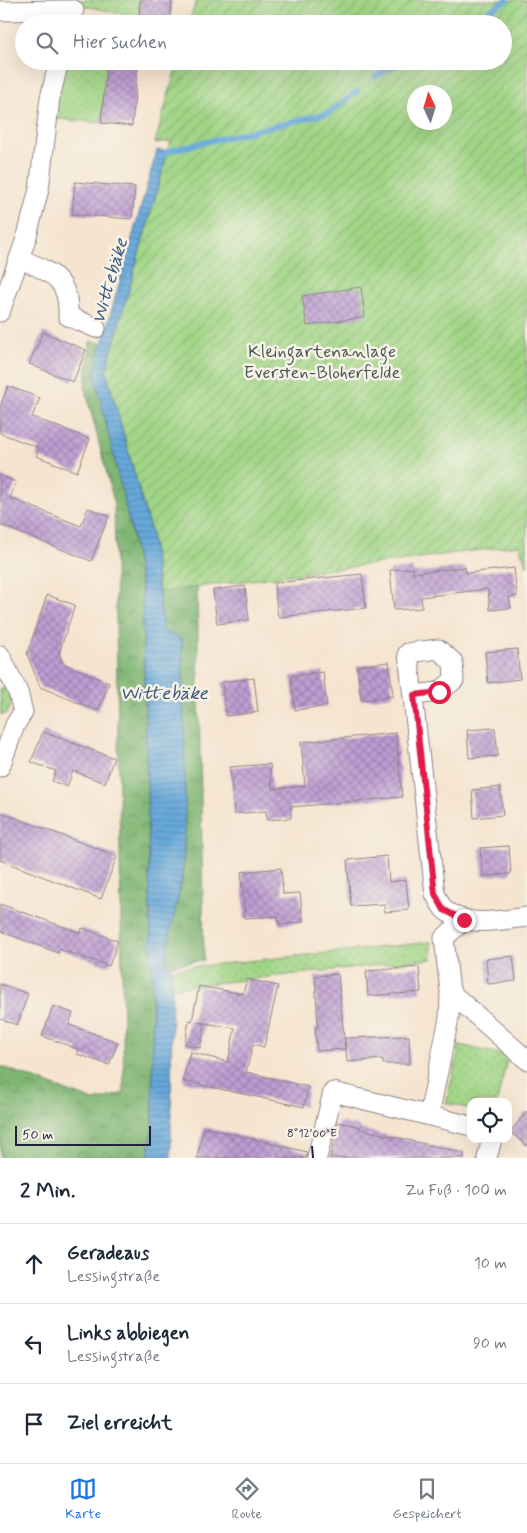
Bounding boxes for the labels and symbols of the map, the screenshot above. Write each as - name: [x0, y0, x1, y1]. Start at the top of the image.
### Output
- north arrow: [407, 85, 452, 130]
- water label: Wittebäke: [86, 235, 134, 327]
- park label: Kleingartenanlage Eversten-Bloherfelde: [244, 340, 400, 385]
- water label: Wittebäke: [120, 681, 209, 706]
- route start: [428, 681, 451, 704]
- route end: [453, 909, 476, 932]
- scale bar: [15, 1123, 151, 1146]
- text: 8°12'00"E: [287, 1126, 337, 1142]

